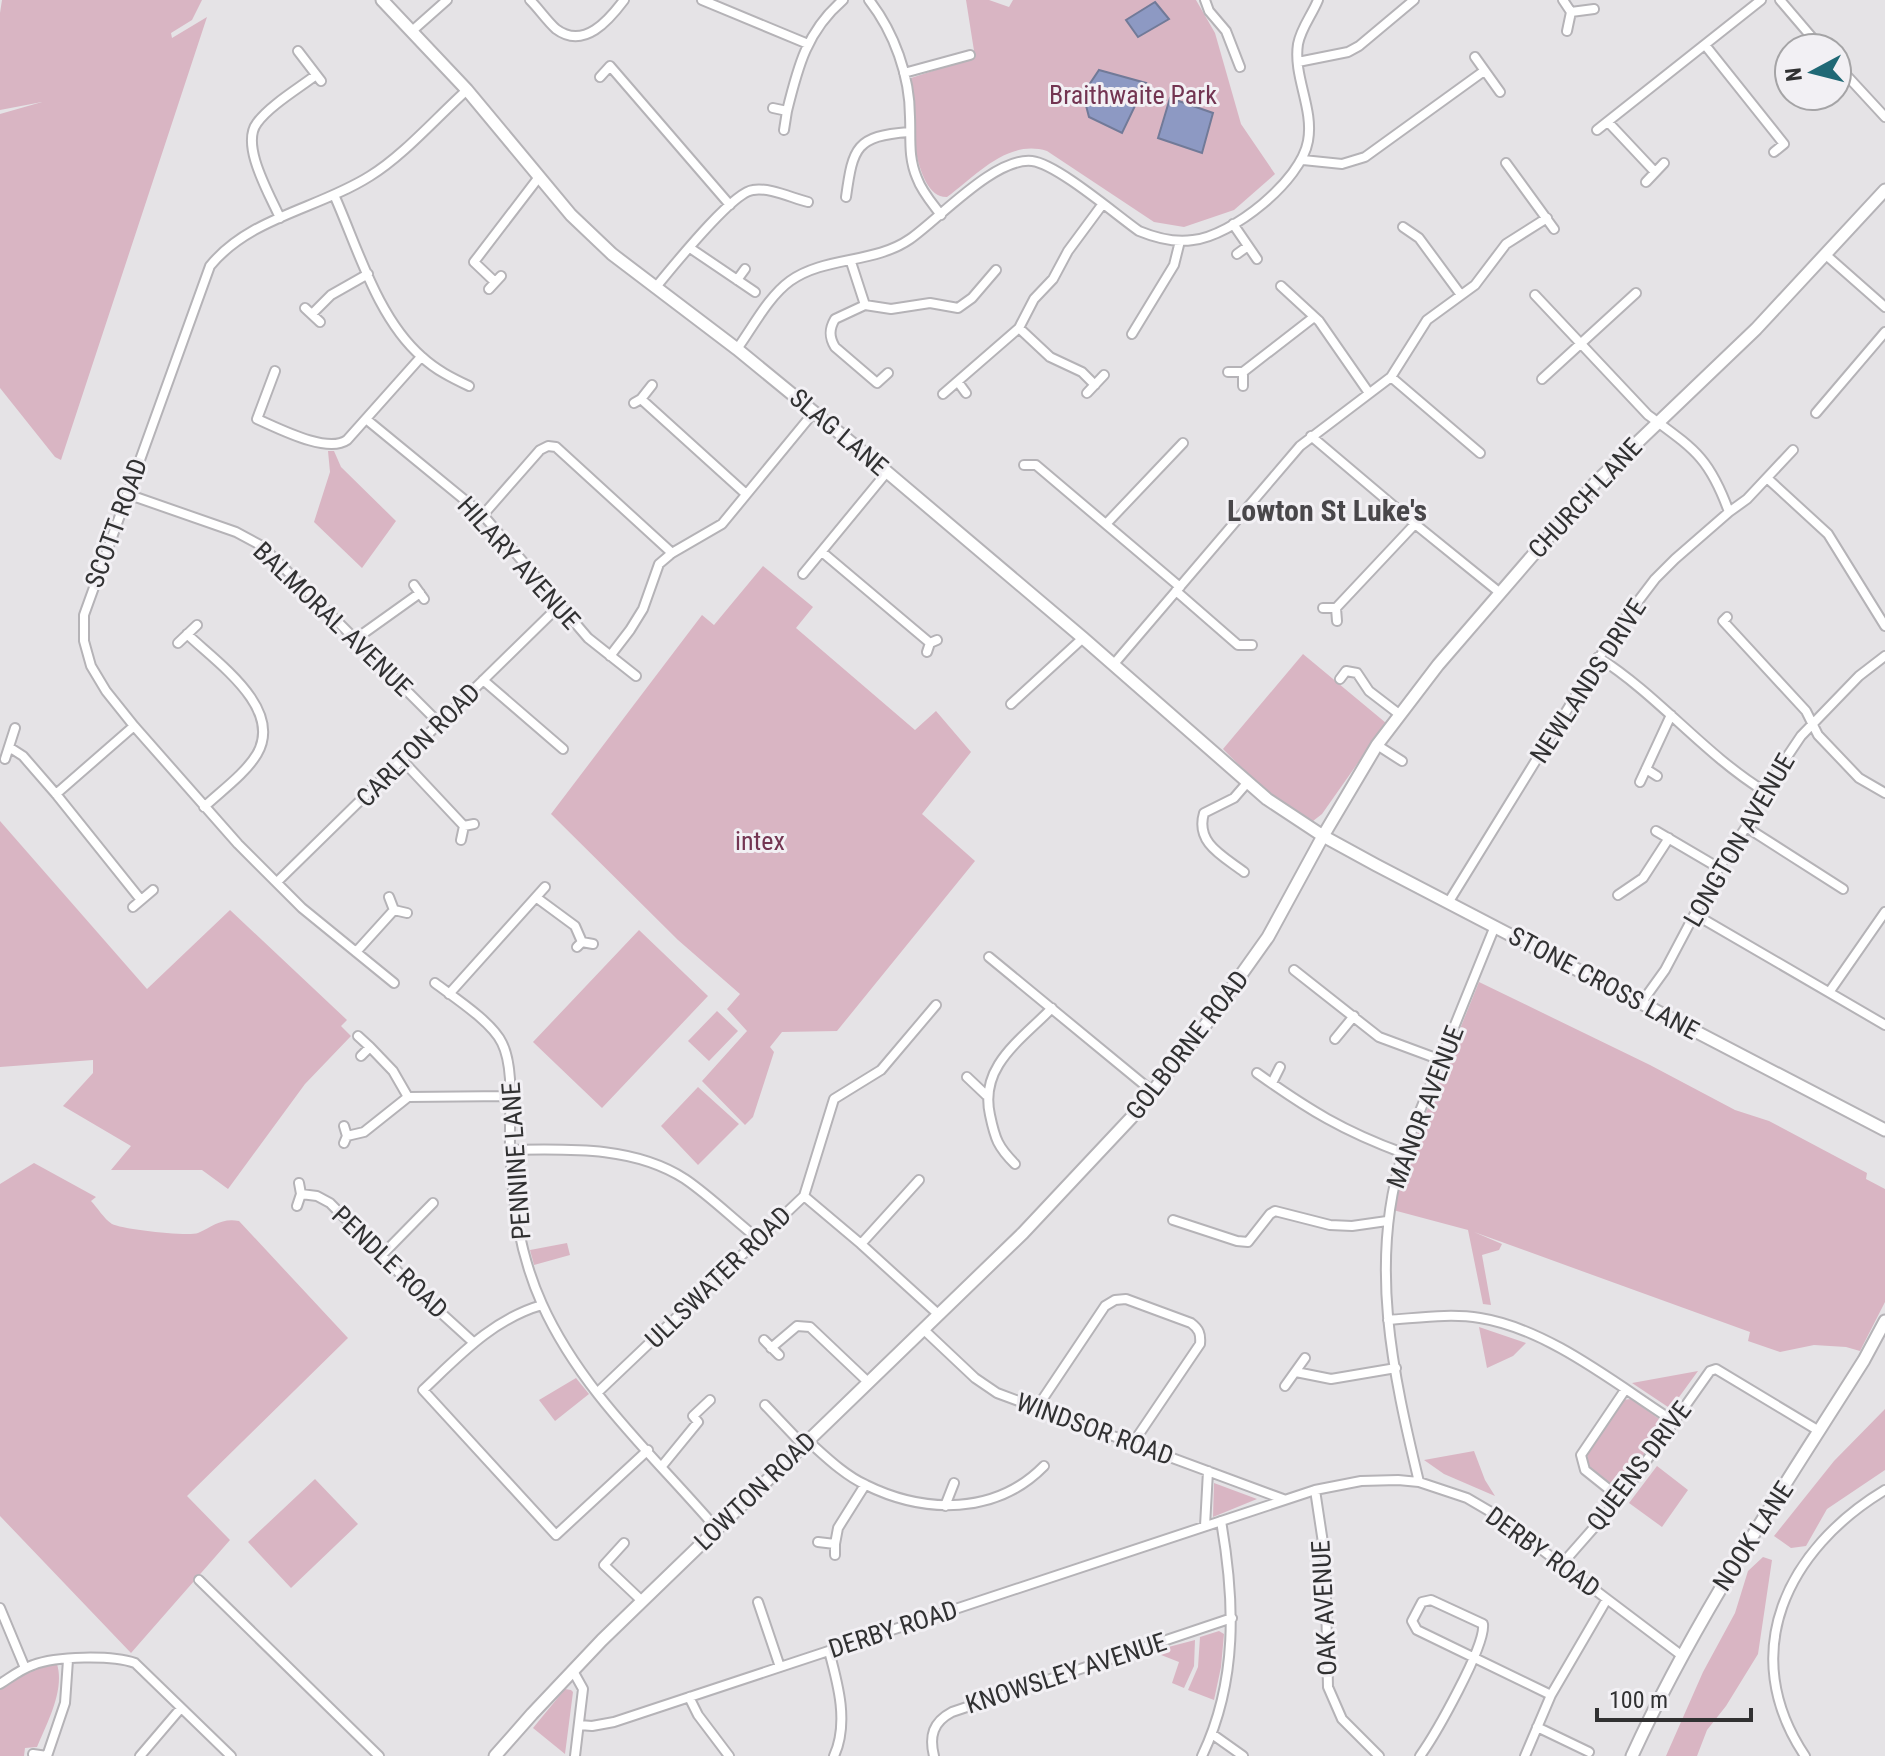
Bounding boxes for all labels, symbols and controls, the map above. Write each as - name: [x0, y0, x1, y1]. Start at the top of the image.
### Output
- north arrow: [1773, 32, 1853, 112]
- text: N: [1780, 66, 1807, 83]
- park label: Braithwaite Park: [1049, 80, 1217, 110]
- street label: SLAG LANE: [784, 382, 894, 482]
- street label: CHURCH LANE: [1522, 432, 1648, 564]
- street label: SCOTT ROAD: [79, 454, 153, 592]
- street label: HILARY AVENUE: [452, 491, 586, 635]
- district label: Lowton St Luke's: [1227, 493, 1427, 528]
- street label: BALMORAL AVENUE: [247, 536, 419, 702]
- street label: NEWLANDS DRIVE: [1524, 593, 1652, 769]
- street label: CARLTON ROAD: [350, 677, 486, 813]
- street label: LONGTON AVENUE: [1677, 748, 1801, 932]
- park label: intex: [735, 826, 785, 856]
- street label: STONE CROSS LANE: [1504, 920, 1704, 1046]
- street label: GOLBORNE ROAD: [1119, 964, 1255, 1126]
- street label: MANOR AVENUE: [1380, 1022, 1470, 1192]
- street label: PENNINE LANE: [496, 1081, 536, 1241]
- street label: PENDLE ROAD: [326, 1200, 454, 1324]
- street label: ULLSWATER ROAD: [639, 1200, 797, 1354]
- street label: WINDSOR ROAD: [1012, 1387, 1178, 1471]
- street label: QUEENS DRIVE: [1581, 1395, 1697, 1537]
- street label: LOWTON ROAD: [688, 1426, 822, 1556]
- street label: NOOK LANE: [1707, 1476, 1799, 1596]
- street label: DERBY ROAD: [1480, 1501, 1606, 1603]
- street label: OAK AVENUE: [1305, 1540, 1343, 1676]
- street label: DERBY ROAD: [825, 1594, 961, 1664]
- street label: KNOWSLEY AVENUE: [962, 1626, 1170, 1720]
- scale bar: [1597, 1672, 1751, 1722]
- text: 100 m: [1609, 1686, 1668, 1714]

